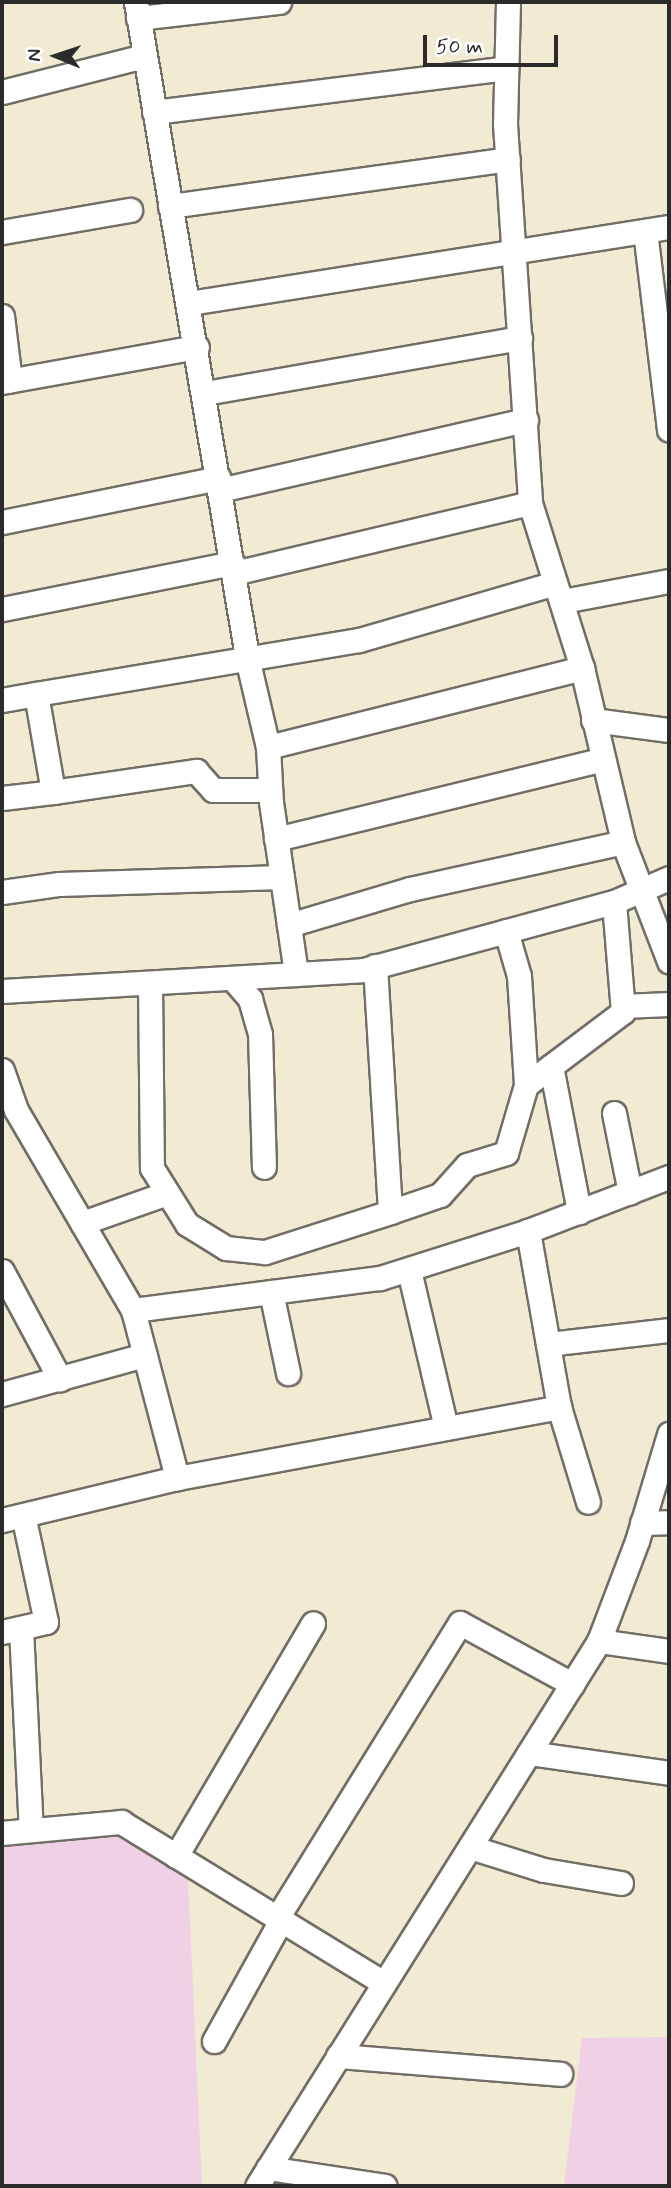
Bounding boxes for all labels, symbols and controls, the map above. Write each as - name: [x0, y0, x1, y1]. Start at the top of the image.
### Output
- north arrow: [21, 21, 91, 91]
- scale bar: [426, 21, 561, 65]
- text: 50 m: [436, 33, 483, 61]
- text: N: [22, 48, 47, 62]

